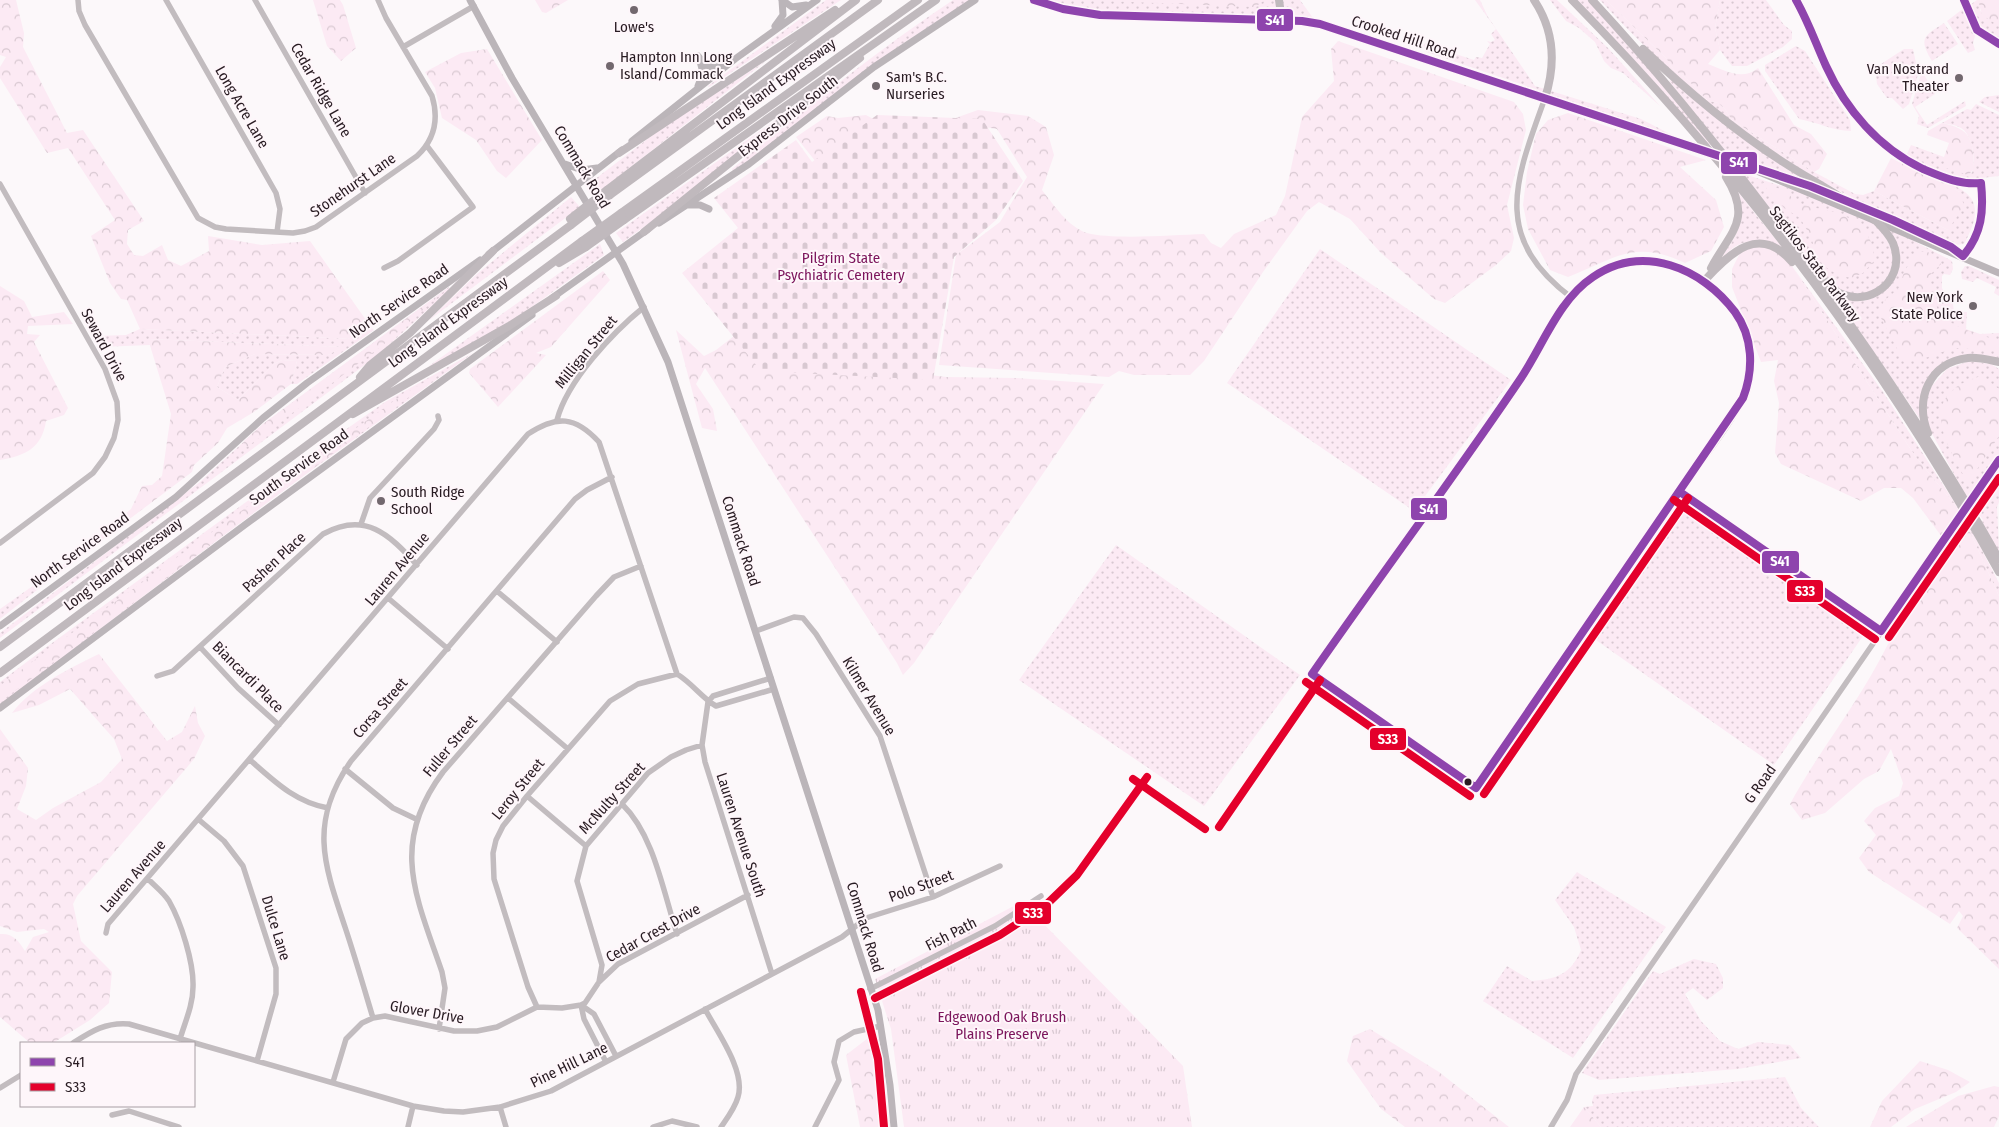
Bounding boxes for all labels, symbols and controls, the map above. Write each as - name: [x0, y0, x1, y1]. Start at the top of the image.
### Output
- marker: Lowe's: [628, 4, 640, 16]
- line badge: S41: [1256, 8, 1294, 32]
- text: S41: [1265, 12, 1285, 29]
- street label: Crooked Hill Road: [1349, 12, 1459, 62]
- place label: Lowe's: [614, 18, 654, 36]
- street label: Long Island Expressway: [713, 34, 840, 133]
- street label: Cedar Ridge Lane: [287, 40, 355, 140]
- place label: Hampton Inn Long Island/Commack: [620, 48, 732, 83]
- marker: Hampton Inn Long Island/Commack: [604, 60, 616, 72]
- place label: Van Nostrand Theater: [1867, 60, 1950, 95]
- street label: Long Acre Lane: [211, 63, 273, 151]
- place label: Sam's B.C. Nurseries: [886, 68, 947, 103]
- street label: Express Drive South: [735, 72, 841, 160]
- marker: Van Nostrand Theater: [1953, 72, 1965, 84]
- marker: Sam's B.C. Nurseries: [870, 80, 882, 92]
- street label: Commack Road: [550, 122, 614, 212]
- street label: Stonehurst Lane: [307, 149, 399, 221]
- line badge: S41: [1720, 151, 1758, 175]
- text: S41: [1729, 154, 1749, 171]
- street label: Sagtikos State Parkway: [1766, 203, 1865, 326]
- park label: Pilgrim State Psychiatric Cemetery: [777, 249, 905, 284]
- street label: North Service Road: [346, 260, 452, 342]
- street label: Long Island Expressway: [385, 272, 512, 371]
- place label: New York State Police: [1891, 288, 1963, 323]
- marker: New York State Police: [1967, 300, 1979, 312]
- street label: Seward Drive: [77, 305, 131, 385]
- street label: Milligan Street: [551, 312, 621, 392]
- street label: South Service Road: [246, 425, 352, 509]
- place label: South Ridge School: [391, 483, 465, 518]
- street label: Commack Road: [718, 494, 764, 588]
- marker: South Ridge School: [375, 495, 387, 507]
- line badge: S41: [1410, 497, 1448, 521]
- text: S41: [1419, 501, 1439, 518]
- street label: North Service Road: [27, 508, 133, 592]
- street label: Long Island Expressway: [60, 513, 186, 614]
- street label: Pashen Place: [239, 528, 309, 596]
- street label: Lauren Avenue: [361, 529, 433, 609]
- line badge: S41: [1761, 550, 1800, 574]
- text: S41: [1770, 553, 1790, 570]
- line badge: S33: [1786, 579, 1824, 603]
- text: S33: [1795, 583, 1816, 600]
- street label: Biancardi Place: [209, 638, 287, 716]
- street label: Kilmer Avenue: [839, 653, 899, 739]
- street label: Corsa Street: [349, 674, 411, 742]
- street label: Fuller Street: [419, 712, 481, 780]
- line badge: S33: [1369, 727, 1407, 751]
- text: S33: [1378, 731, 1399, 748]
- street label: Leroy Street: [488, 755, 548, 823]
- street label: McNulty Street: [575, 758, 649, 837]
- street label: G Road: [1740, 761, 1780, 807]
- street label: Lauren Avenue South: [712, 770, 770, 900]
- unlabelled marker: [1463, 777, 1473, 787]
- street label: Lauren Avenue: [97, 836, 169, 916]
- street label: Polo Street: [886, 866, 956, 906]
- street label: Commack Road: [843, 880, 887, 974]
- street label: Dulce Lane: [258, 893, 294, 963]
- street label: Cedar Crest Drive: [603, 900, 703, 966]
- line badge: S33: [1014, 901, 1052, 925]
- text: S33: [1023, 905, 1044, 922]
- street label: Fish Path: [922, 914, 980, 954]
- street label: Glover Drive: [389, 997, 465, 1027]
- park label: Edgewood Oak Brush Plains Preserve: [938, 1008, 1066, 1043]
- street label: Pine Hill Lane: [527, 1038, 611, 1092]
- legend: [20, 1042, 195, 1107]
- text: S41: [65, 1053, 85, 1071]
- text: S33: [65, 1078, 86, 1096]

